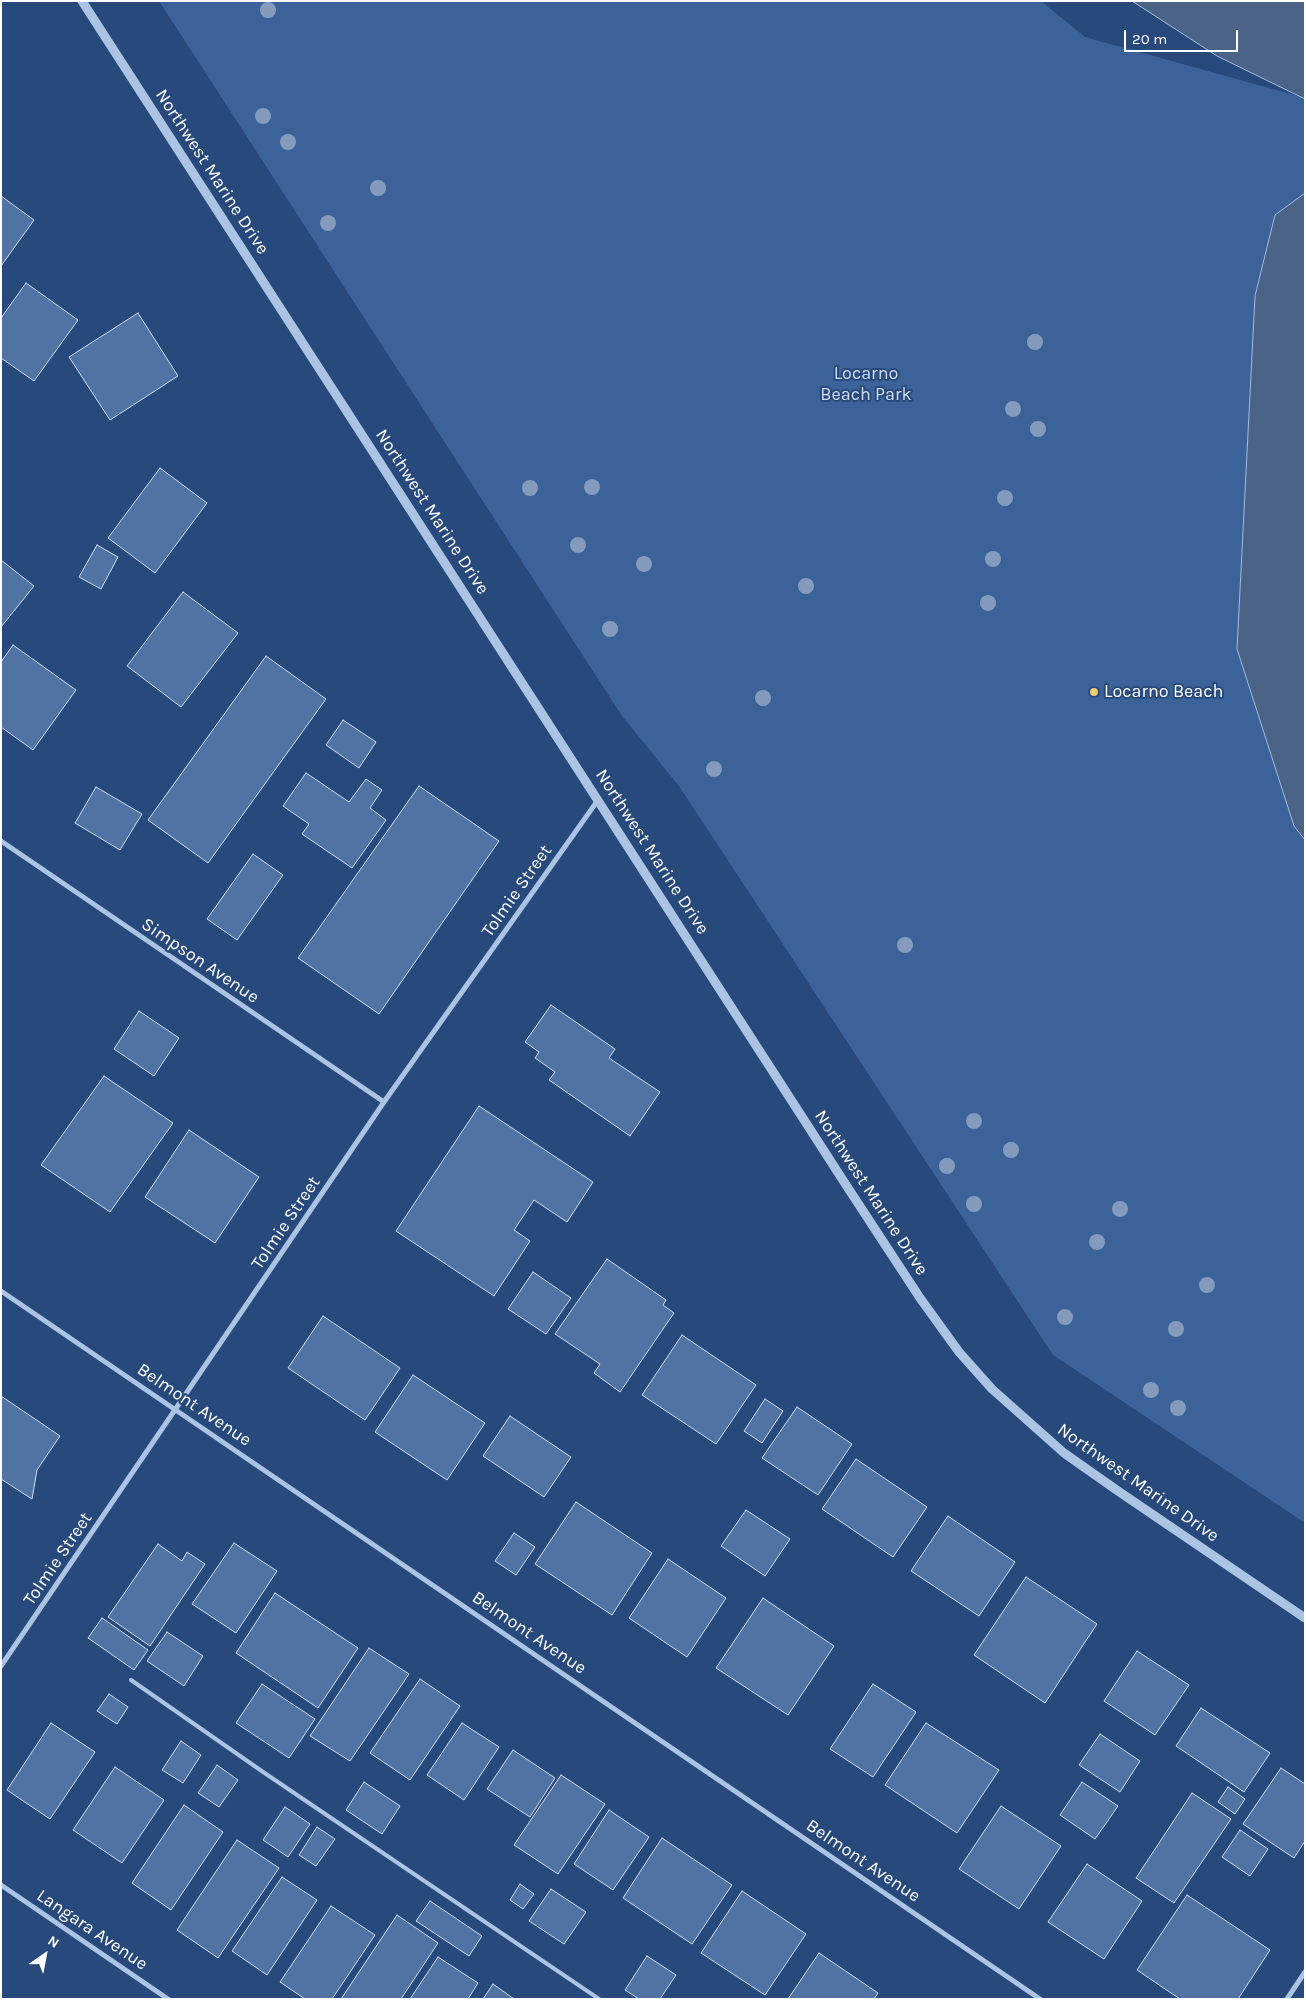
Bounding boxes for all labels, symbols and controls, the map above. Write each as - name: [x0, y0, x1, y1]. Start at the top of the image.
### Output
- scale bar: [1126, 20, 1240, 52]
- text: 20 m: [1132, 30, 1167, 48]
- street label: Northwest Marine Drive: [151, 85, 273, 259]
- park label: Locarno Beach Park: [820, 363, 912, 406]
- street label: Northwest Marine Drive: [371, 425, 493, 599]
- place label: Locarno Beach: [1104, 681, 1223, 703]
- marker: Locarno Beach: [1088, 686, 1100, 698]
- street label: Northwest Marine Drive: [591, 765, 713, 939]
- street label: Tolmie Street: [477, 841, 557, 941]
- street label: Simpson Avenue: [137, 914, 263, 1008]
- street label: Northwest Marine Drive: [810, 1106, 932, 1280]
- street label: Tolmie Street: [247, 1172, 325, 1274]
- street label: Belmont Avenue: [133, 1359, 255, 1451]
- street label: Northwest Marine Drive: [1053, 1419, 1223, 1547]
- street label: Tolmie Street: [19, 1508, 97, 1610]
- street label: Belmont Avenue: [468, 1587, 590, 1679]
- street label: Belmont Avenue: [802, 1815, 924, 1907]
- street label: Langara Avenue: [32, 1885, 152, 1975]
- north arrow: [20, 1930, 70, 1980]
- text: N: [45, 1932, 62, 1952]

